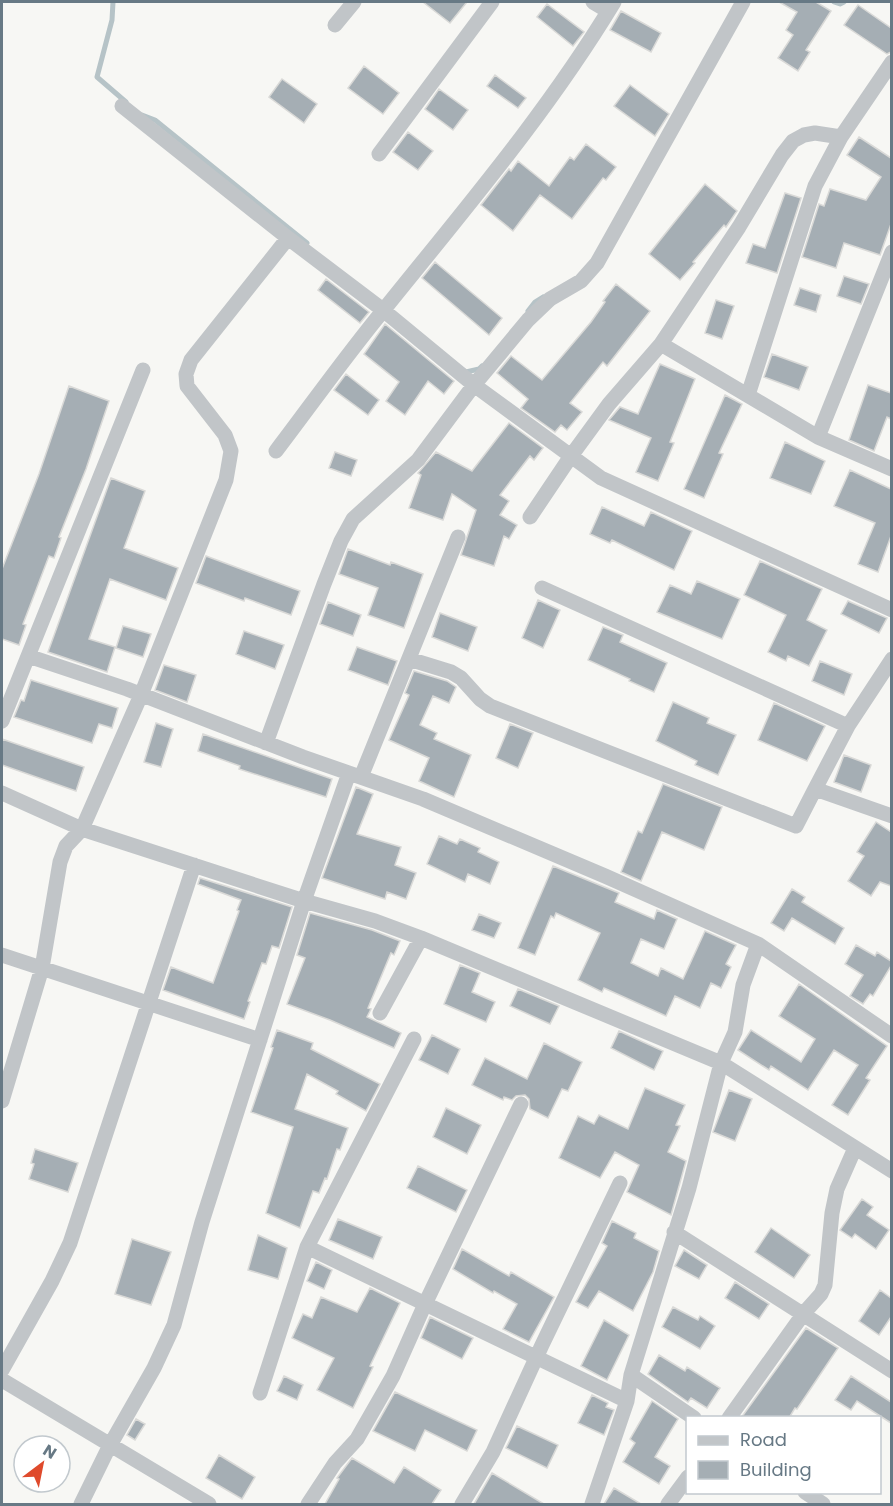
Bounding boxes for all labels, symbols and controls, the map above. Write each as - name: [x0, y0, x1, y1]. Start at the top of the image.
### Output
- legend: [686, 1416, 881, 1494]
- text: Road: [740, 1427, 787, 1452]
- north arrow: [12, 1434, 72, 1494]
- text: N: [38, 1439, 61, 1465]
- text: Building: [740, 1457, 812, 1482]

